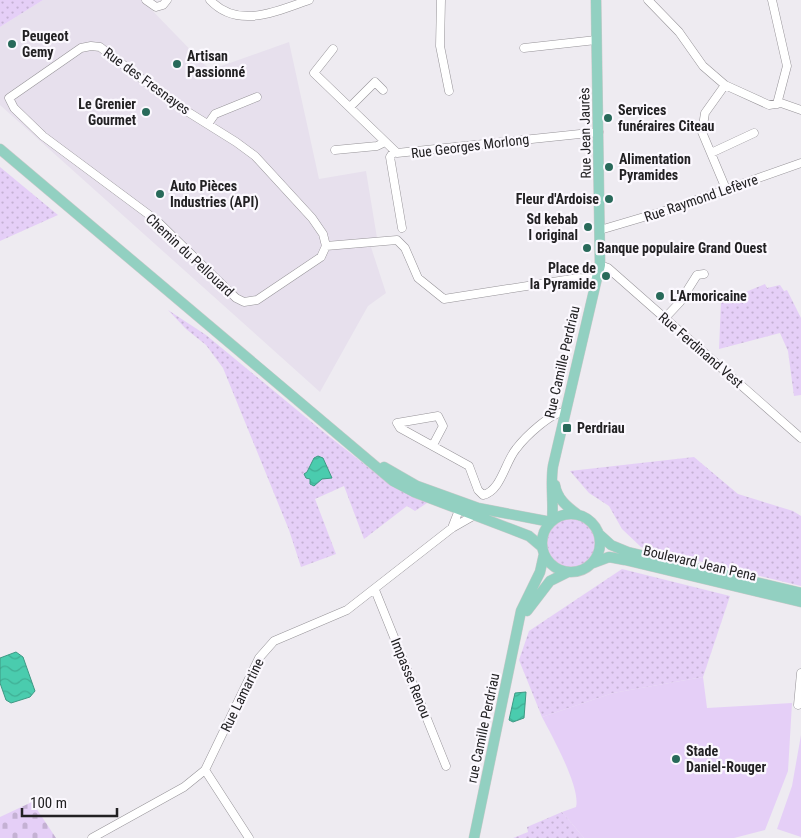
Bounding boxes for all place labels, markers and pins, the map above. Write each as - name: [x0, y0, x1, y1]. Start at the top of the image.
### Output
- place label: Peugeot Gemy: [22, 28, 68, 60]
- marker: Peugeot Gemy: [6, 38, 18, 50]
- place label: Artisan Passionné: [187, 48, 245, 80]
- marker: Artisan Passionné: [171, 58, 183, 70]
- place label: Le Grenier Gourmet: [78, 96, 136, 128]
- place label: Services funéraires Citeau: [618, 102, 714, 134]
- marker: Le Grenier Gourmet: [140, 106, 152, 118]
- marker: Services funéraires Citeau: [602, 112, 614, 124]
- place label: Alimentation Pyramides: [619, 151, 691, 183]
- marker: Alimentation Pyramides: [603, 161, 615, 173]
- place label: Auto Pièces Industries (API): [170, 178, 259, 211]
- marker: Auto Pièces Industries (API): [154, 188, 166, 200]
- place label: Fleur d'Ardoise: [516, 191, 599, 207]
- marker: Fleur d'Ardoise: [603, 193, 615, 205]
- place label: Sd kebab l original: [527, 211, 578, 243]
- marker: Sd kebab l original: [582, 221, 594, 233]
- place label: Banque populaire Grand Ouest: [597, 240, 767, 256]
- marker: Banque populaire Grand Ouest: [581, 242, 593, 254]
- place label: Place de la Pyramide: [530, 260, 596, 292]
- marker: Place de la Pyramide: [600, 270, 612, 282]
- place label: L'Armoricaine: [670, 288, 747, 304]
- marker: L'Armoricaine: [654, 290, 666, 302]
- place label: Perdriau: [577, 420, 625, 436]
- marker: Perdriau: [561, 422, 573, 434]
- place label: Stade Daniel-Rouger: [686, 743, 767, 775]
- marker: Stade Daniel-Rouger: [670, 753, 682, 765]

